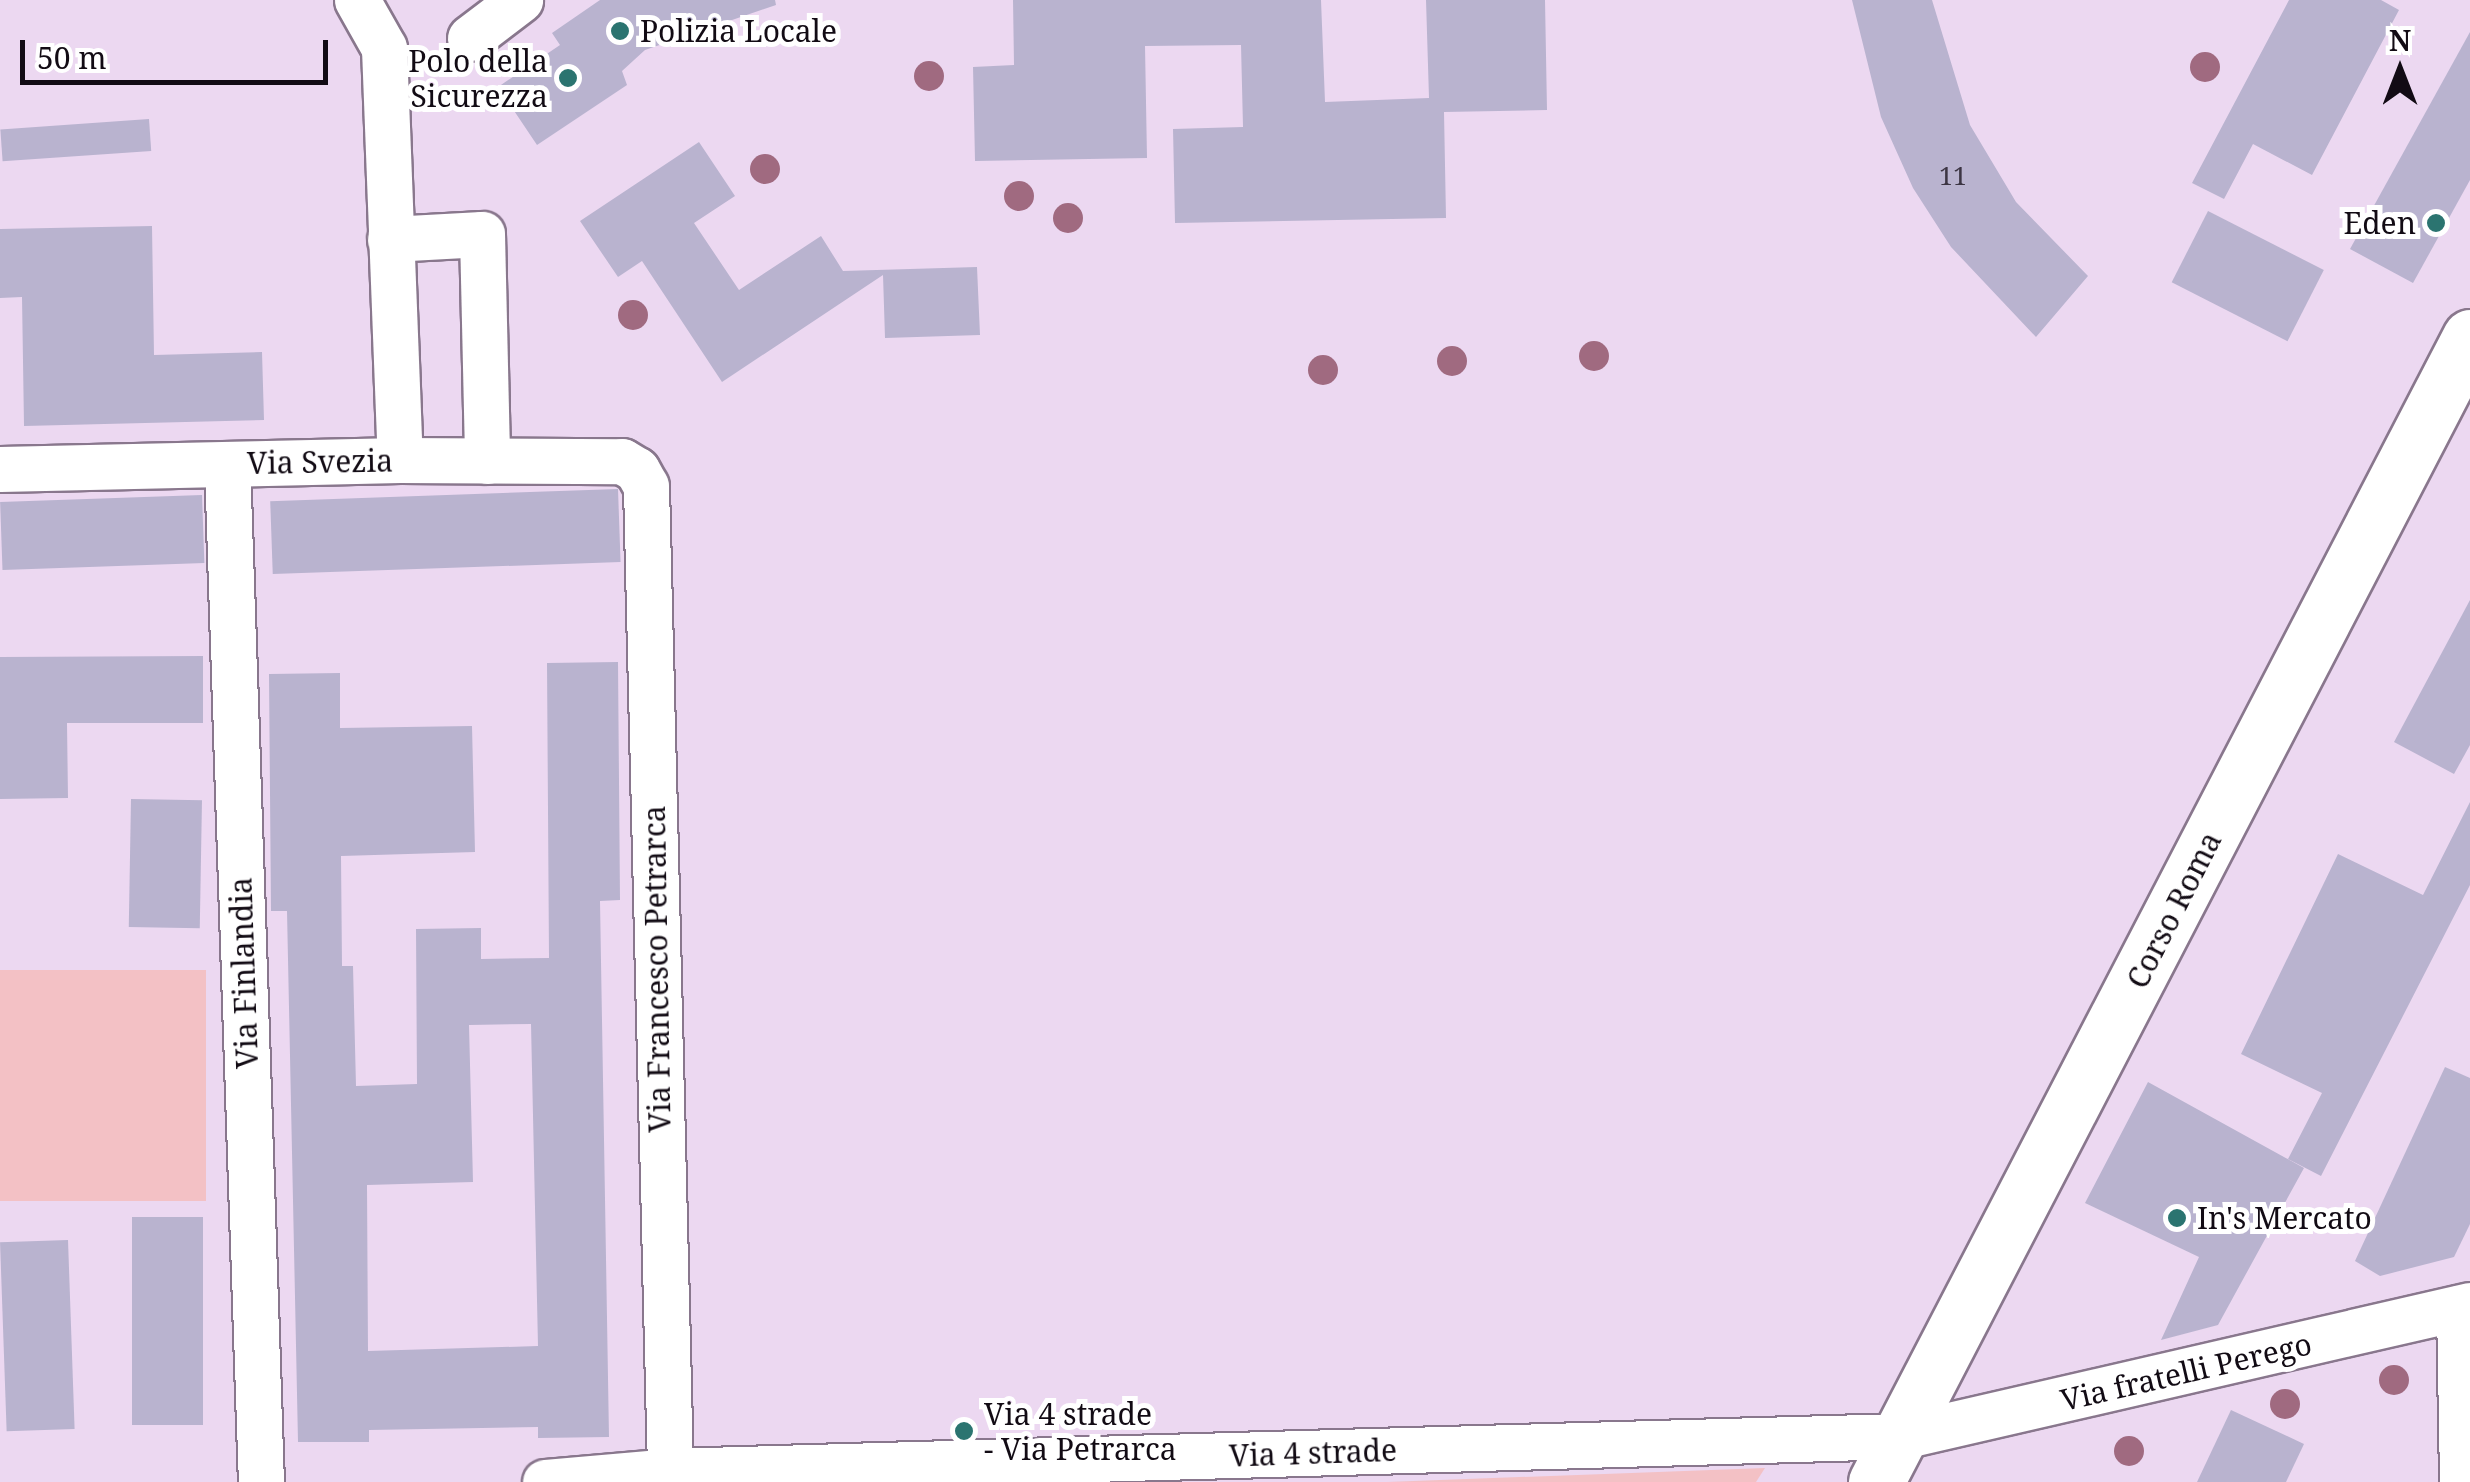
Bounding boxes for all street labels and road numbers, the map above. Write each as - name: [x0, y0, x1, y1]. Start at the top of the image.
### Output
- street label: Via Svezia: [247, 443, 393, 481]
- street label: Via Francesco Petrarca: [636, 805, 678, 1133]
- street label: Corso Roma: [2119, 826, 2229, 994]
- street label: Via Finlandia: [223, 877, 265, 1069]
- street label: Via fratelli Perego: [2057, 1326, 2315, 1418]
- street label: Via 4 strade: [1228, 1432, 1398, 1474]

